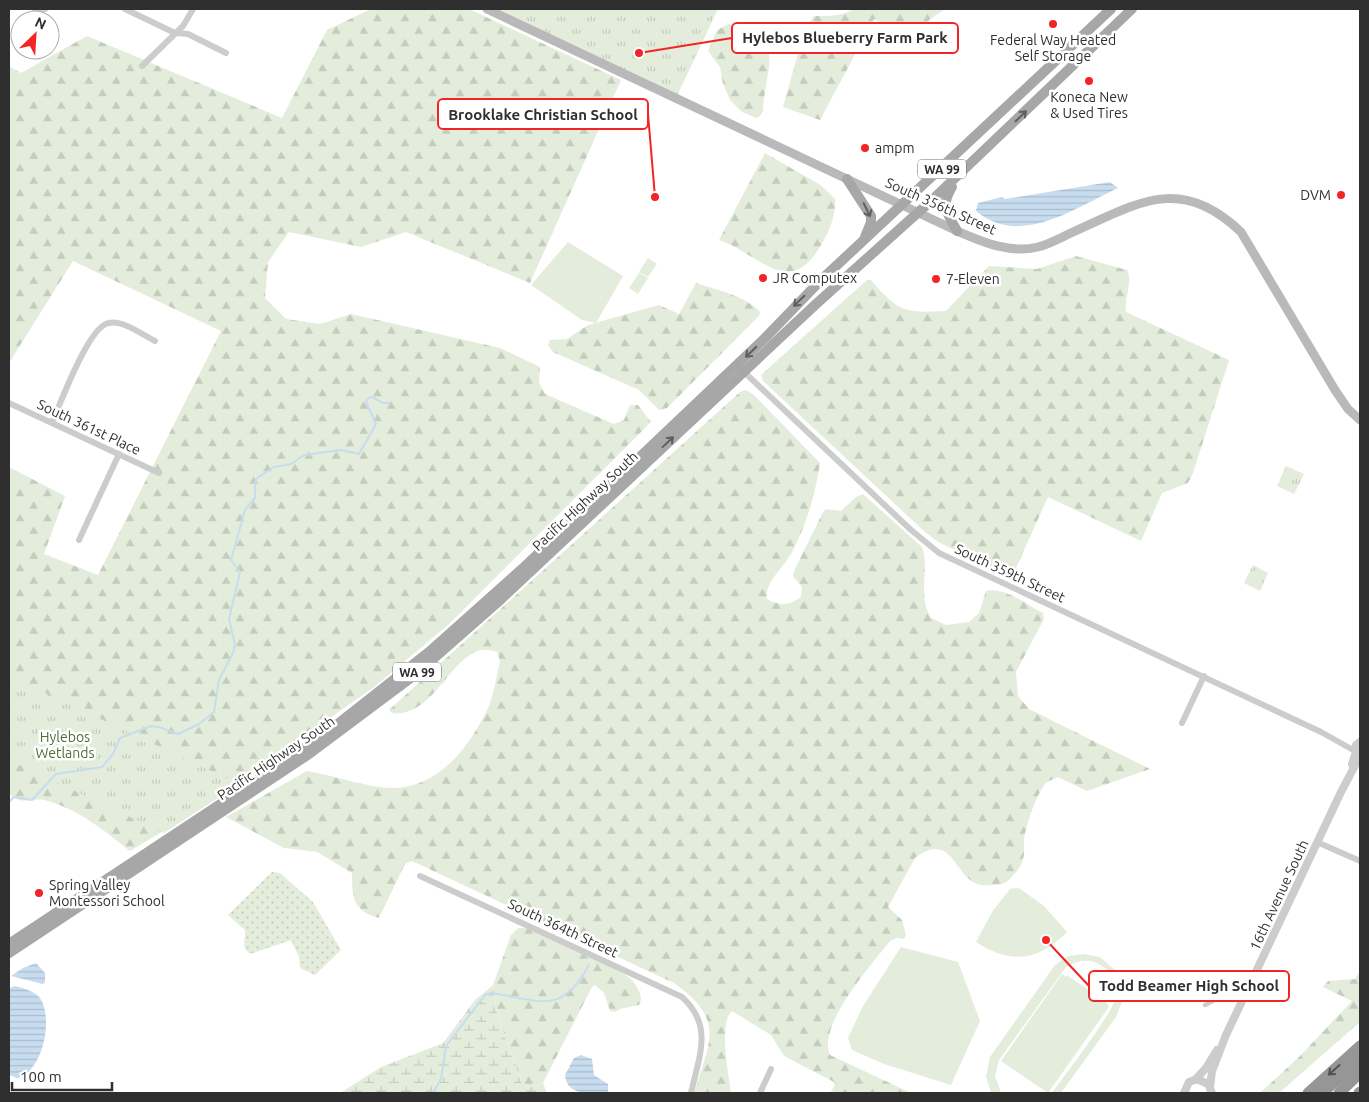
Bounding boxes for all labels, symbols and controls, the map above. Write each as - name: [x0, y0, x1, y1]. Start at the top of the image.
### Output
- north arrow: [10, 10, 60, 60]
- text: N: [32, 14, 49, 33]
- marker: Federal Way Heated Self Storage: [1047, 18, 1059, 30]
- callout: Hylebos Blueberry Farm Park: [732, 23, 958, 53]
- text: Hylebos Blueberry Farm Park: [742, 29, 948, 46]
- place label: Federal Way Heated Self Storage: [990, 32, 1116, 64]
- marker: Koneca New & Used Tires: [1083, 75, 1095, 87]
- place label: Koneca New & Used Tires: [1050, 89, 1128, 121]
- callout: Brooklake Christian School: [438, 99, 648, 129]
- text: Brooklake Christian School: [448, 106, 638, 123]
- one-way arrow: [1014, 111, 1026, 123]
- place label: ampm: [875, 140, 915, 156]
- marker: ampm: [859, 142, 871, 154]
- road number: WA 99: [918, 160, 966, 178]
- street label: South 356th Street: [883, 174, 999, 238]
- place label: DVM: [1300, 187, 1331, 203]
- marker: DVM: [1335, 189, 1347, 201]
- one-way arrow: [862, 203, 872, 218]
- place label: JR Computex: [773, 270, 857, 286]
- place label: 7-Eleven: [946, 271, 1000, 287]
- marker: JR Computex: [757, 272, 769, 284]
- marker: 7-Eleven: [930, 273, 942, 285]
- one-way arrow: [793, 295, 805, 307]
- one-way arrow: [745, 345, 757, 357]
- street label: South 361st Place: [35, 396, 143, 458]
- one-way arrow: [662, 436, 674, 448]
- street label: Pacific Highway South: [529, 448, 641, 554]
- street label: South 359th Street: [952, 540, 1068, 606]
- road number: WA 99: [393, 662, 441, 682]
- street label: Pacific Highway South: [214, 713, 338, 803]
- park label: Hylebos Wetlands: [35, 729, 95, 761]
- street label: 16th Avenue South: [1246, 837, 1312, 953]
- place label: Spring Valley Montessori School: [49, 877, 165, 909]
- marker: Spring Valley Montessori School: [33, 887, 45, 899]
- street label: South 364th Street: [505, 895, 621, 961]
- callout: Todd Beamer High School: [1089, 971, 1289, 1001]
- text: Todd Beamer High School: [1099, 977, 1279, 994]
- scale bar: [12, 1060, 112, 1092]
- one-way arrow: [1328, 1064, 1341, 1076]
- text: 100 m: [20, 1068, 62, 1085]

